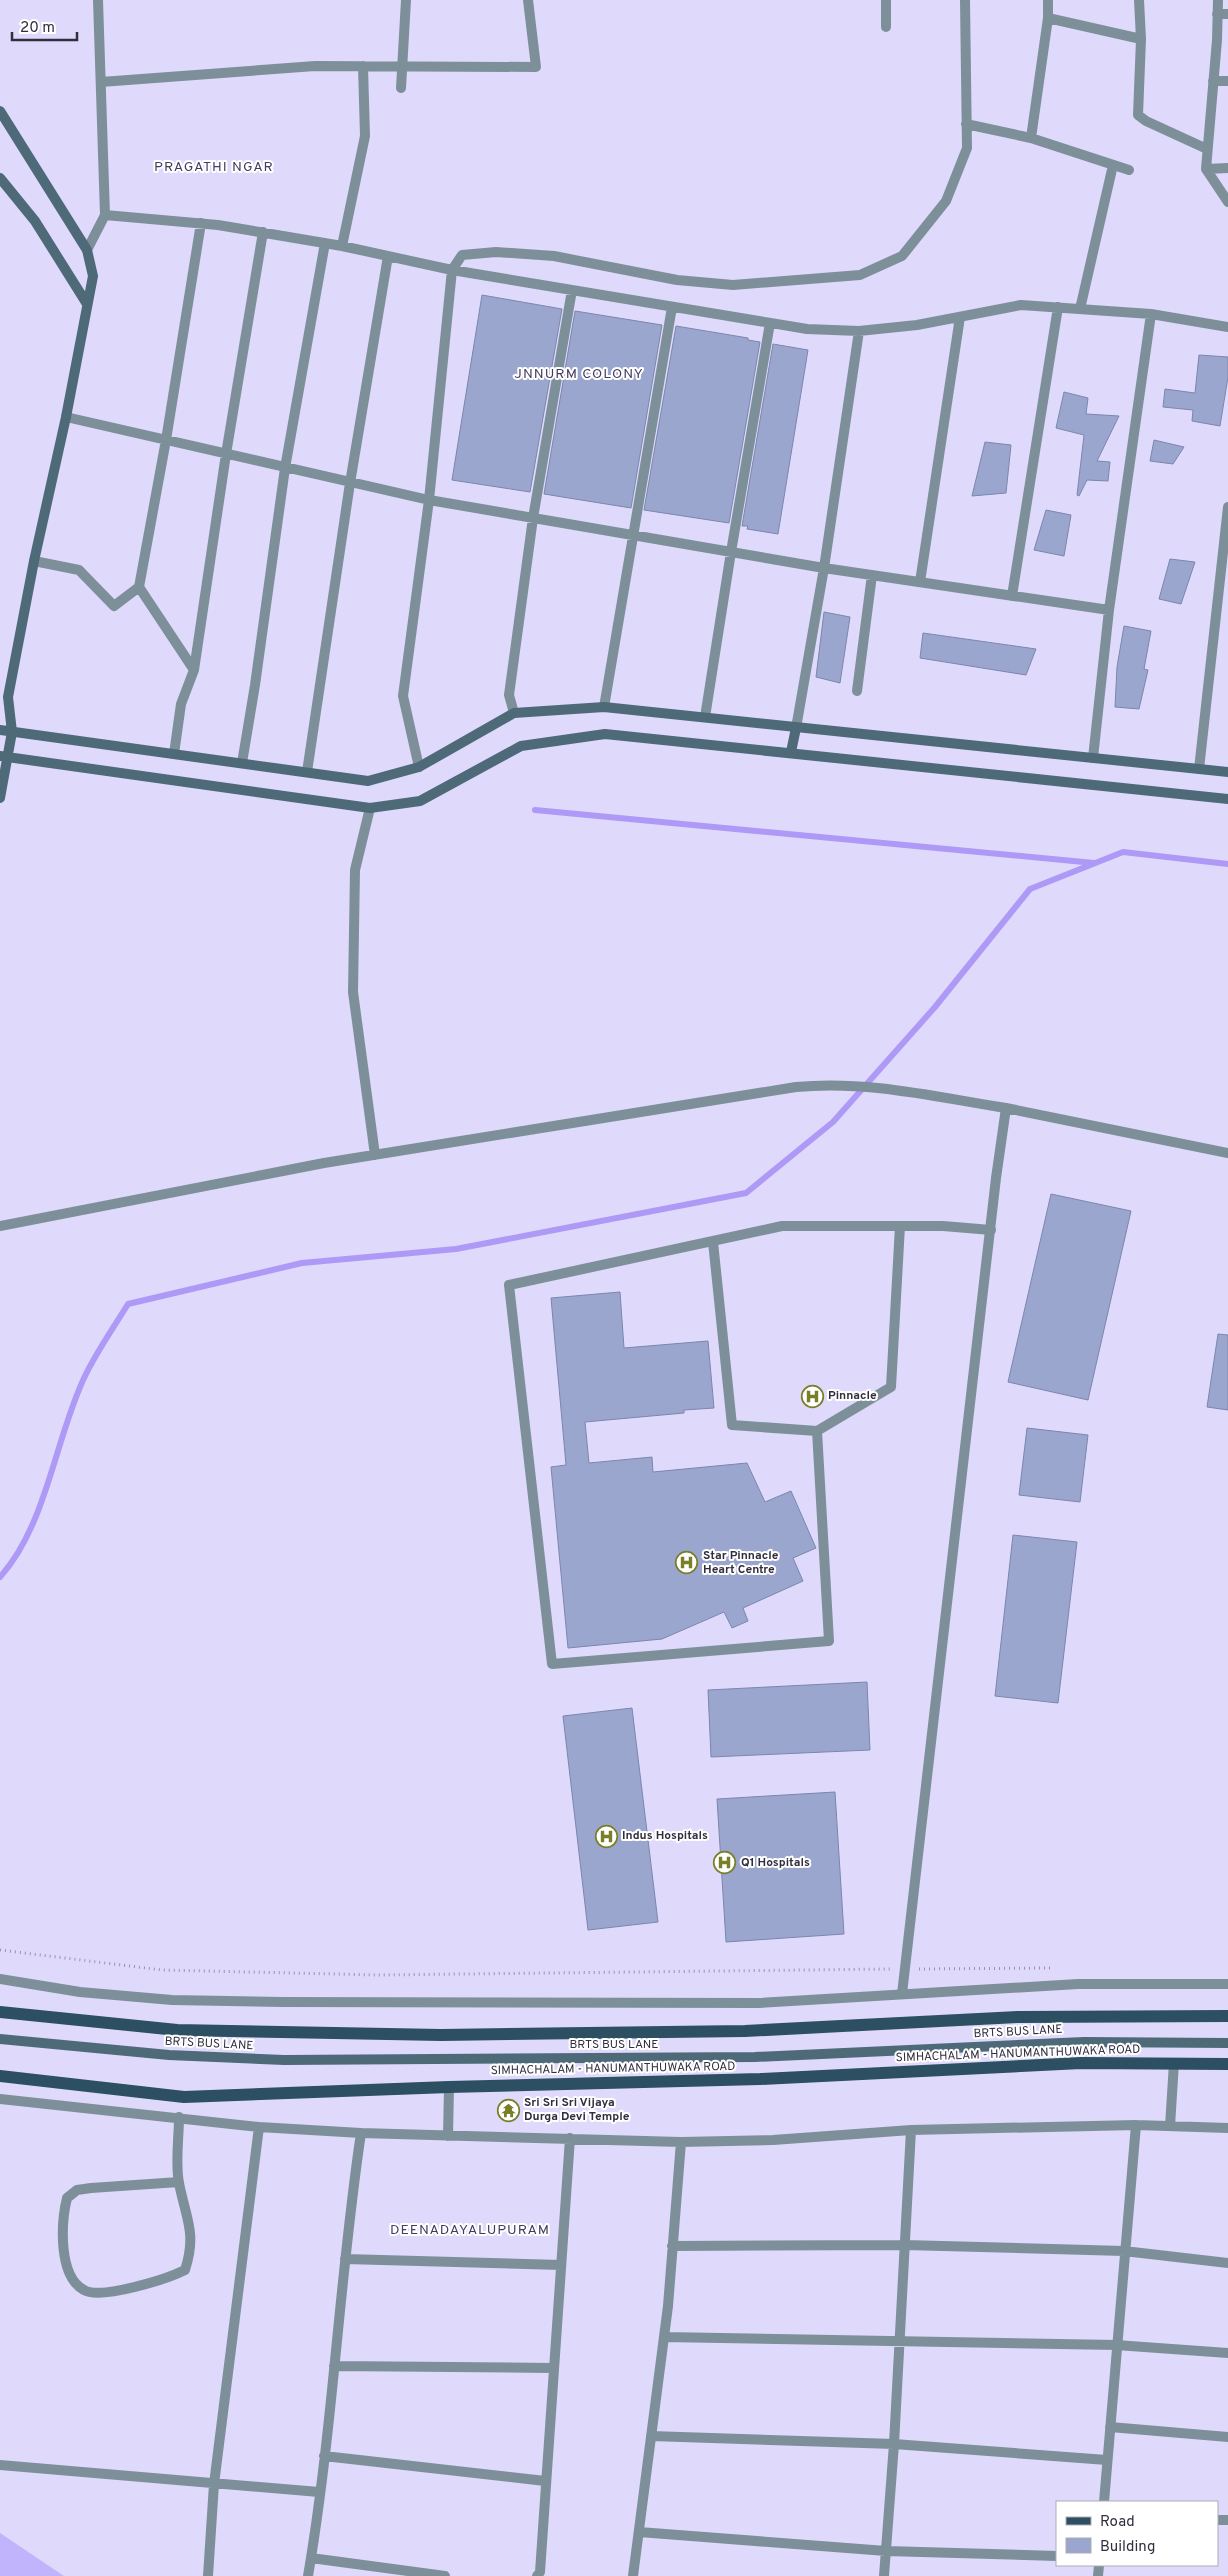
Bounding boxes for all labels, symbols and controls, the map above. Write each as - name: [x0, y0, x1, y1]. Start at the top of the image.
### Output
- scale bar: [12, 10, 78, 42]
- text: 20 m: [20, 19, 55, 38]
- district label: PRAGATHI NGAR: [154, 159, 274, 176]
- district label: JNNURM COLONY: [514, 366, 644, 383]
- hospital icon: Pinnacle: [800, 1384, 824, 1408]
- place label: Pinnacle: [828, 1388, 877, 1404]
- place label: Star Pinnacle Heart Centre: [703, 1548, 779, 1578]
- hospital icon: Star Pinnacle Heart Centre: [675, 1551, 699, 1575]
- hospital icon: Indus Hospitals: [594, 1824, 618, 1848]
- place label: Indus Hospitals: [622, 1828, 708, 1844]
- hospital icon: Q1 Hospitals: [713, 1851, 737, 1875]
- place label: Q1 Hospitals: [741, 1855, 810, 1871]
- street label: BRTS BUS LANE: [973, 2022, 1063, 2042]
- street label: BRTS BUS LANE: [164, 2034, 254, 2054]
- street label: BRTS BUS LANE: [570, 2037, 658, 2053]
- street label: SIMHACHALAM - HANUMANTHUWAKA ROAD: [895, 2042, 1141, 2066]
- street label: SIMHACHALAM - HANUMANTHUWAKA ROAD: [490, 2059, 736, 2079]
- place label: Sri Sri Sri Vijaya Durga Devi Temple: [524, 2095, 630, 2125]
- temple icon: Sri Sri Sri Vijaya Durga Devi Temple: [496, 2098, 520, 2122]
- district label: DEENADAYALUPURAM: [390, 2222, 550, 2239]
- legend: [1056, 2501, 1218, 2566]
- text: Road: [1100, 2513, 1135, 2532]
- text: Building: [1100, 2538, 1155, 2557]

